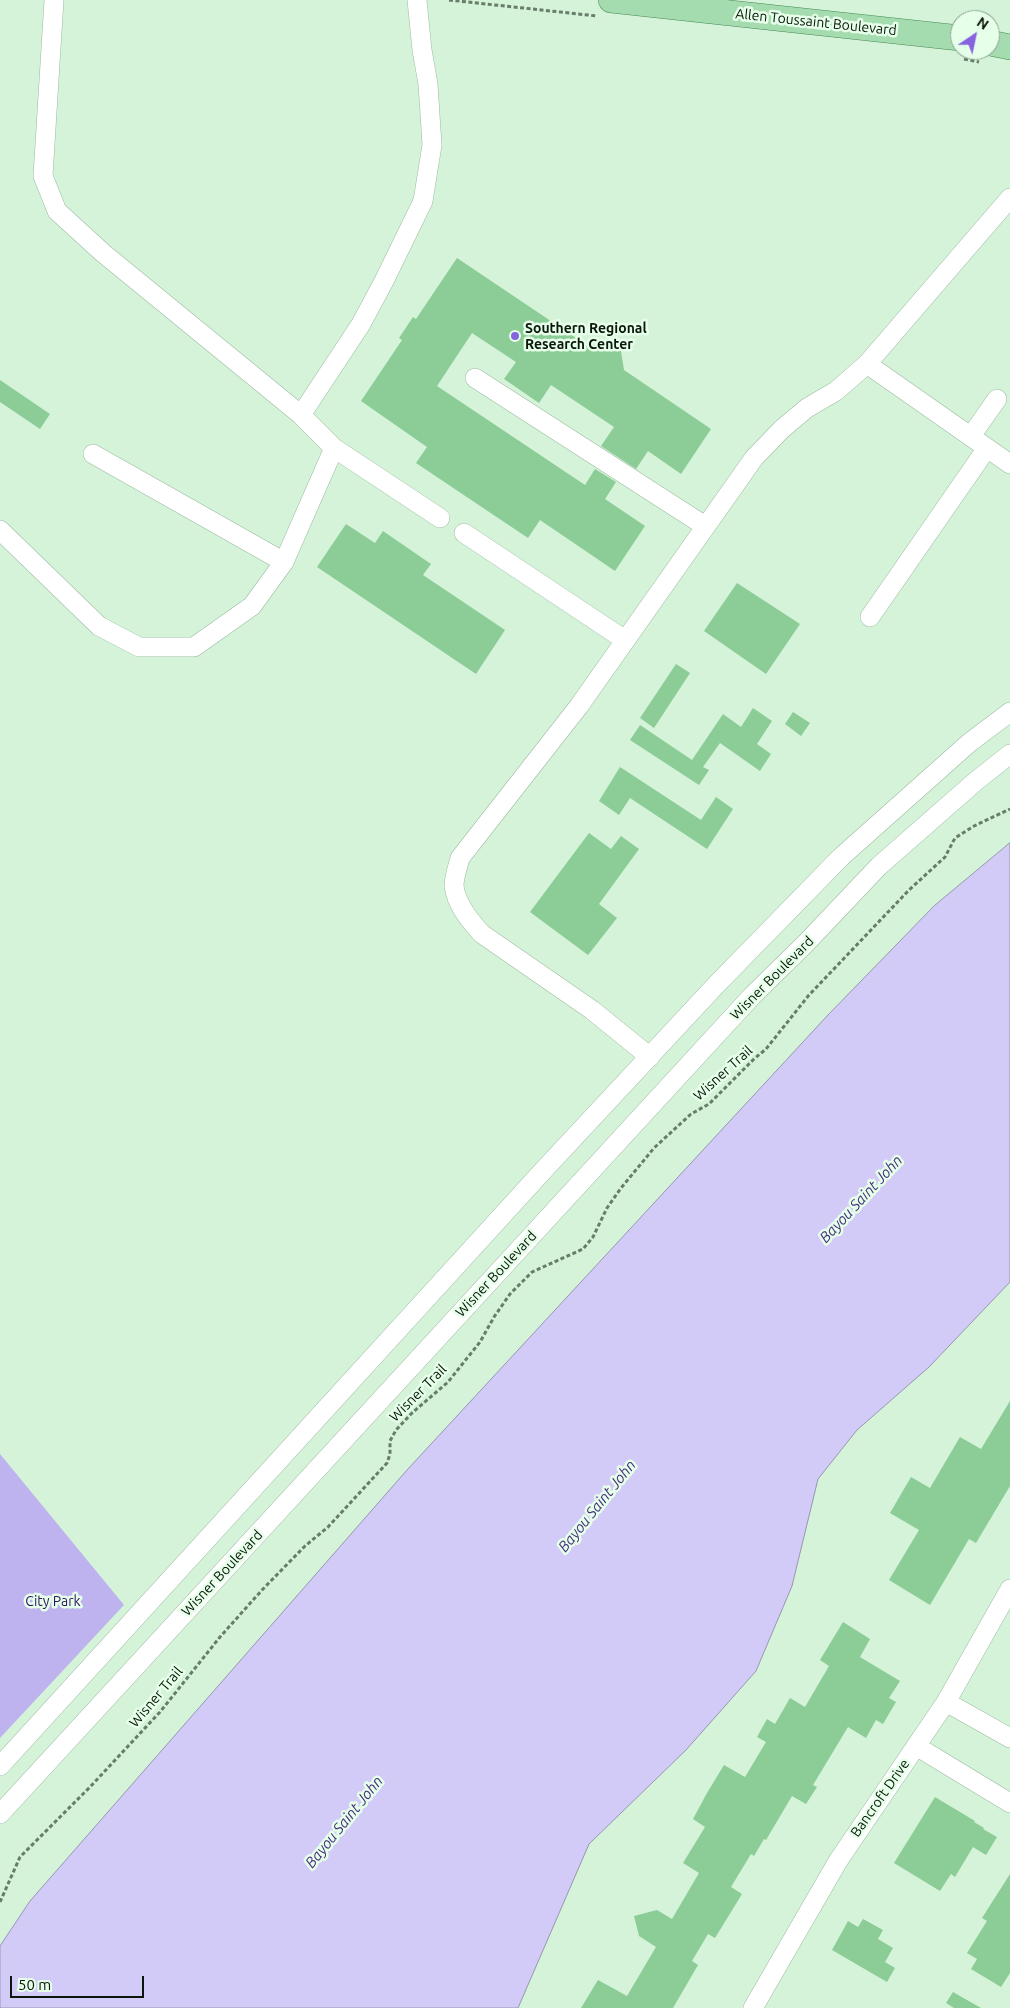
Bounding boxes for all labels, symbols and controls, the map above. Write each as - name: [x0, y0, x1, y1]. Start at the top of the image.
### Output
- street label: Allen Toussaint Boulevard: [735, 5, 897, 39]
- north arrow: [950, 10, 1000, 60]
- text: N: [974, 14, 992, 33]
- place label: Southern Regional Research Center: [525, 320, 647, 352]
- marker: Southern Regional Research Center: [509, 330, 521, 342]
- street label: Wisner Boulevard: [727, 933, 817, 1023]
- street label: Wisner Trail: [690, 1042, 756, 1104]
- water label: Bayou Saint John: [816, 1151, 906, 1247]
- street label: Wisner Boulevard: [452, 1228, 540, 1320]
- street label: Wisner Trail: [386, 1361, 450, 1425]
- water label: Bayou Saint John: [554, 1456, 640, 1556]
- street label: Wisner Boulevard: [178, 1527, 266, 1619]
- park label: City Park: [25, 1593, 81, 1609]
- street label: Wisner Trail: [126, 1663, 186, 1731]
- street label: Bancroft Drive: [847, 1756, 913, 1840]
- water label: Bayou Saint John: [301, 1772, 387, 1872]
- scale bar: [12, 1966, 146, 1998]
- text: 50 m: [18, 1976, 51, 1993]

